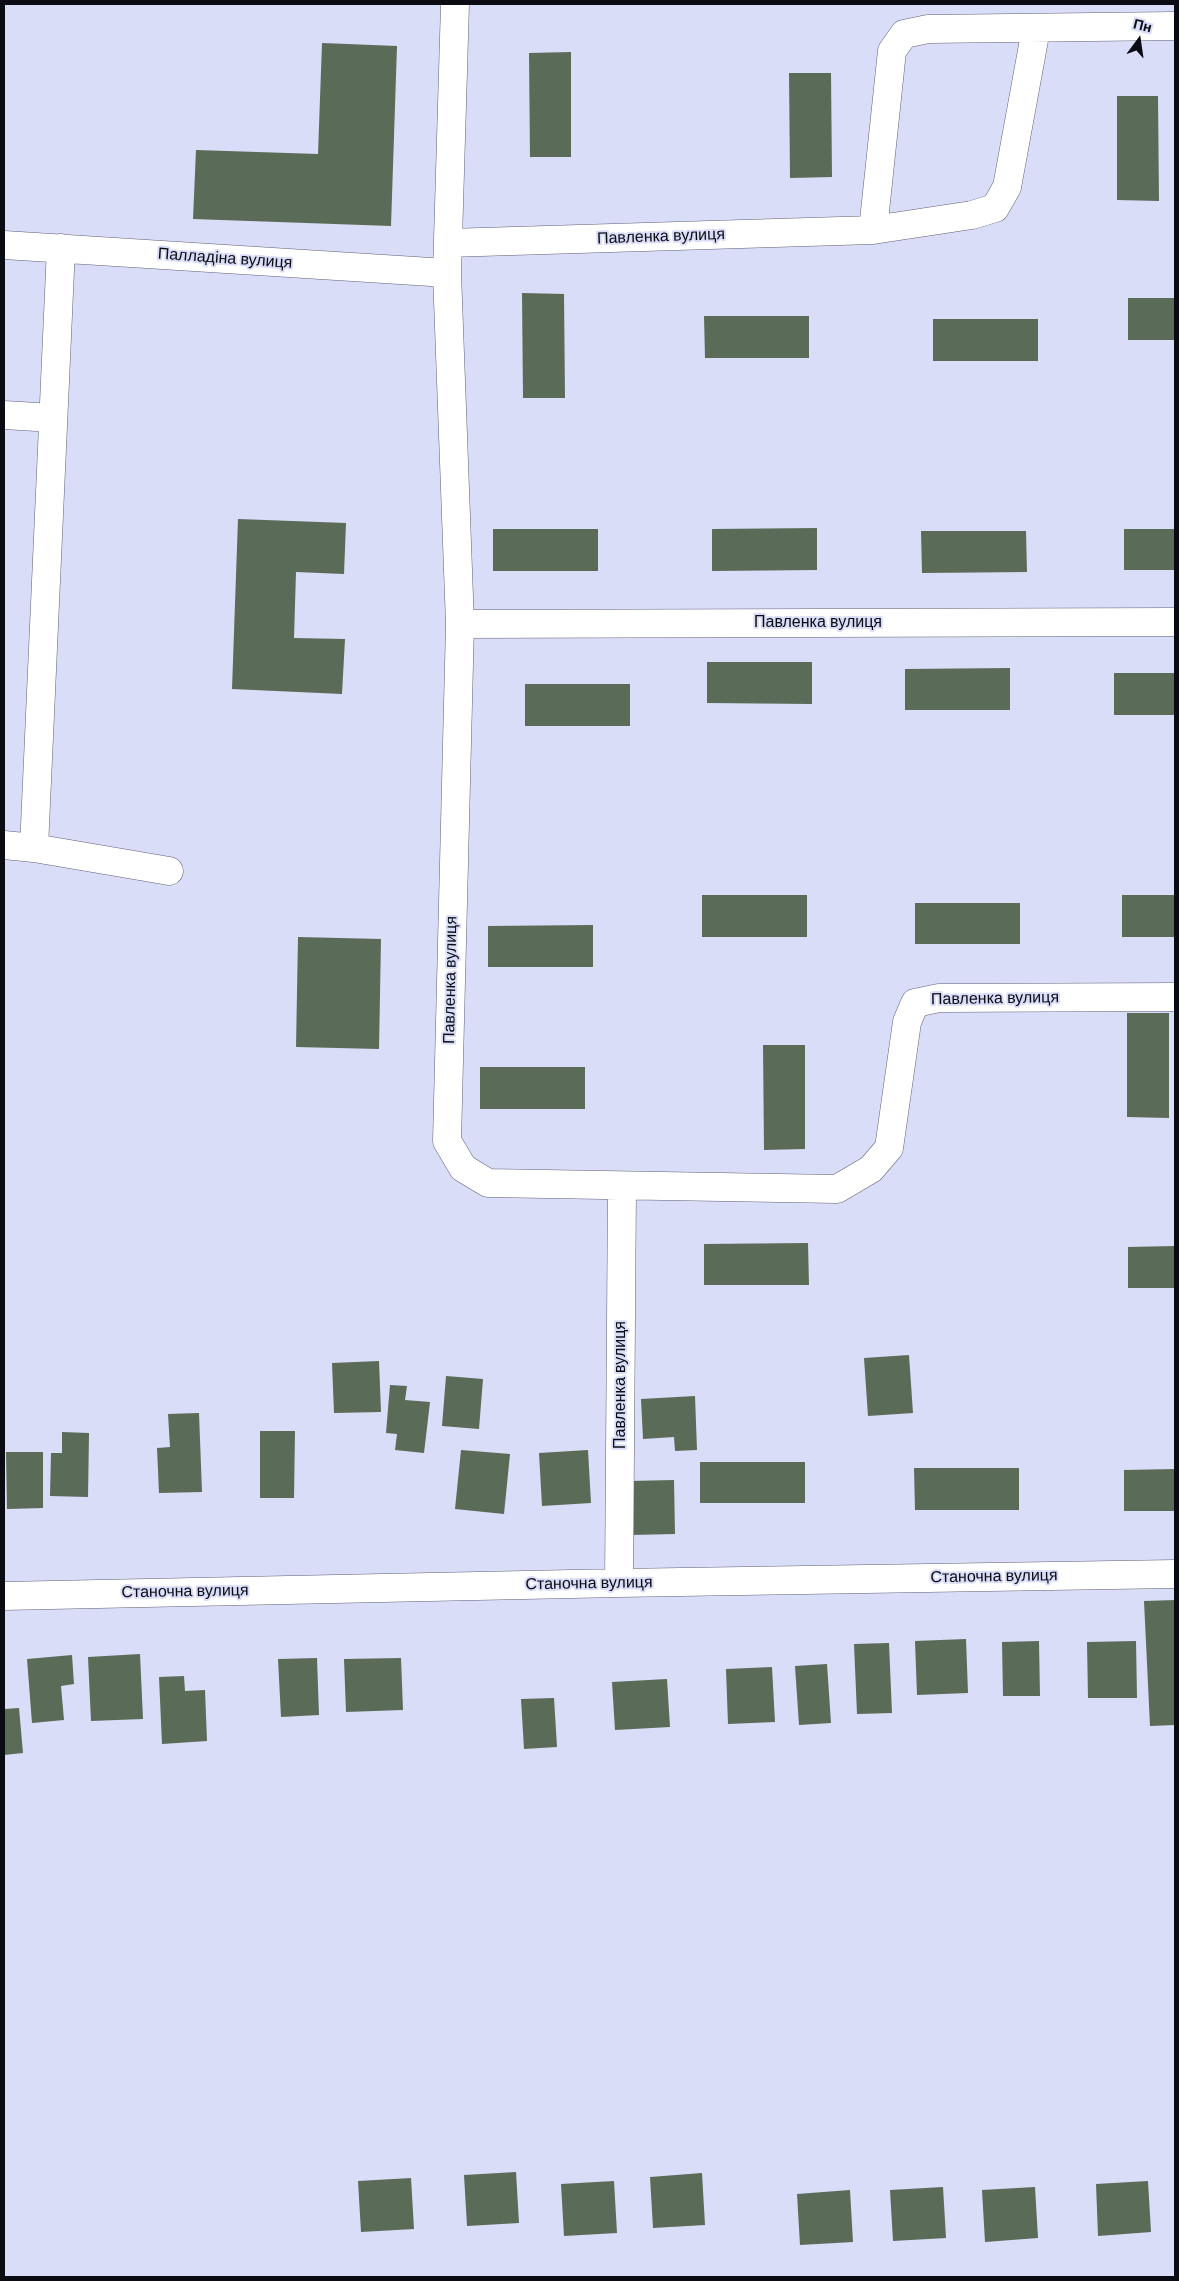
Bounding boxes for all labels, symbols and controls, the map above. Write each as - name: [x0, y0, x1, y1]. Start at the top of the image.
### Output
- text: Пн: [1131, 14, 1154, 36]
- north arrow: [1114, 15, 1164, 65]
- street label: Павленка вулиця: [597, 225, 725, 249]
- street label: Палладіна вулиця: [157, 245, 293, 273]
- street label: Павленка вулиця: [754, 613, 882, 633]
- street label: Павленка вулиця: [440, 916, 462, 1044]
- street label: Павленка вулиця: [931, 988, 1059, 1010]
- street label: Павленка вулиця: [611, 1321, 631, 1449]
- street label: Станочна вулиця: [930, 1566, 1058, 1588]
- street label: Станочна вулиця: [525, 1573, 653, 1595]
- street label: Станочна вулиця: [121, 1581, 249, 1603]

